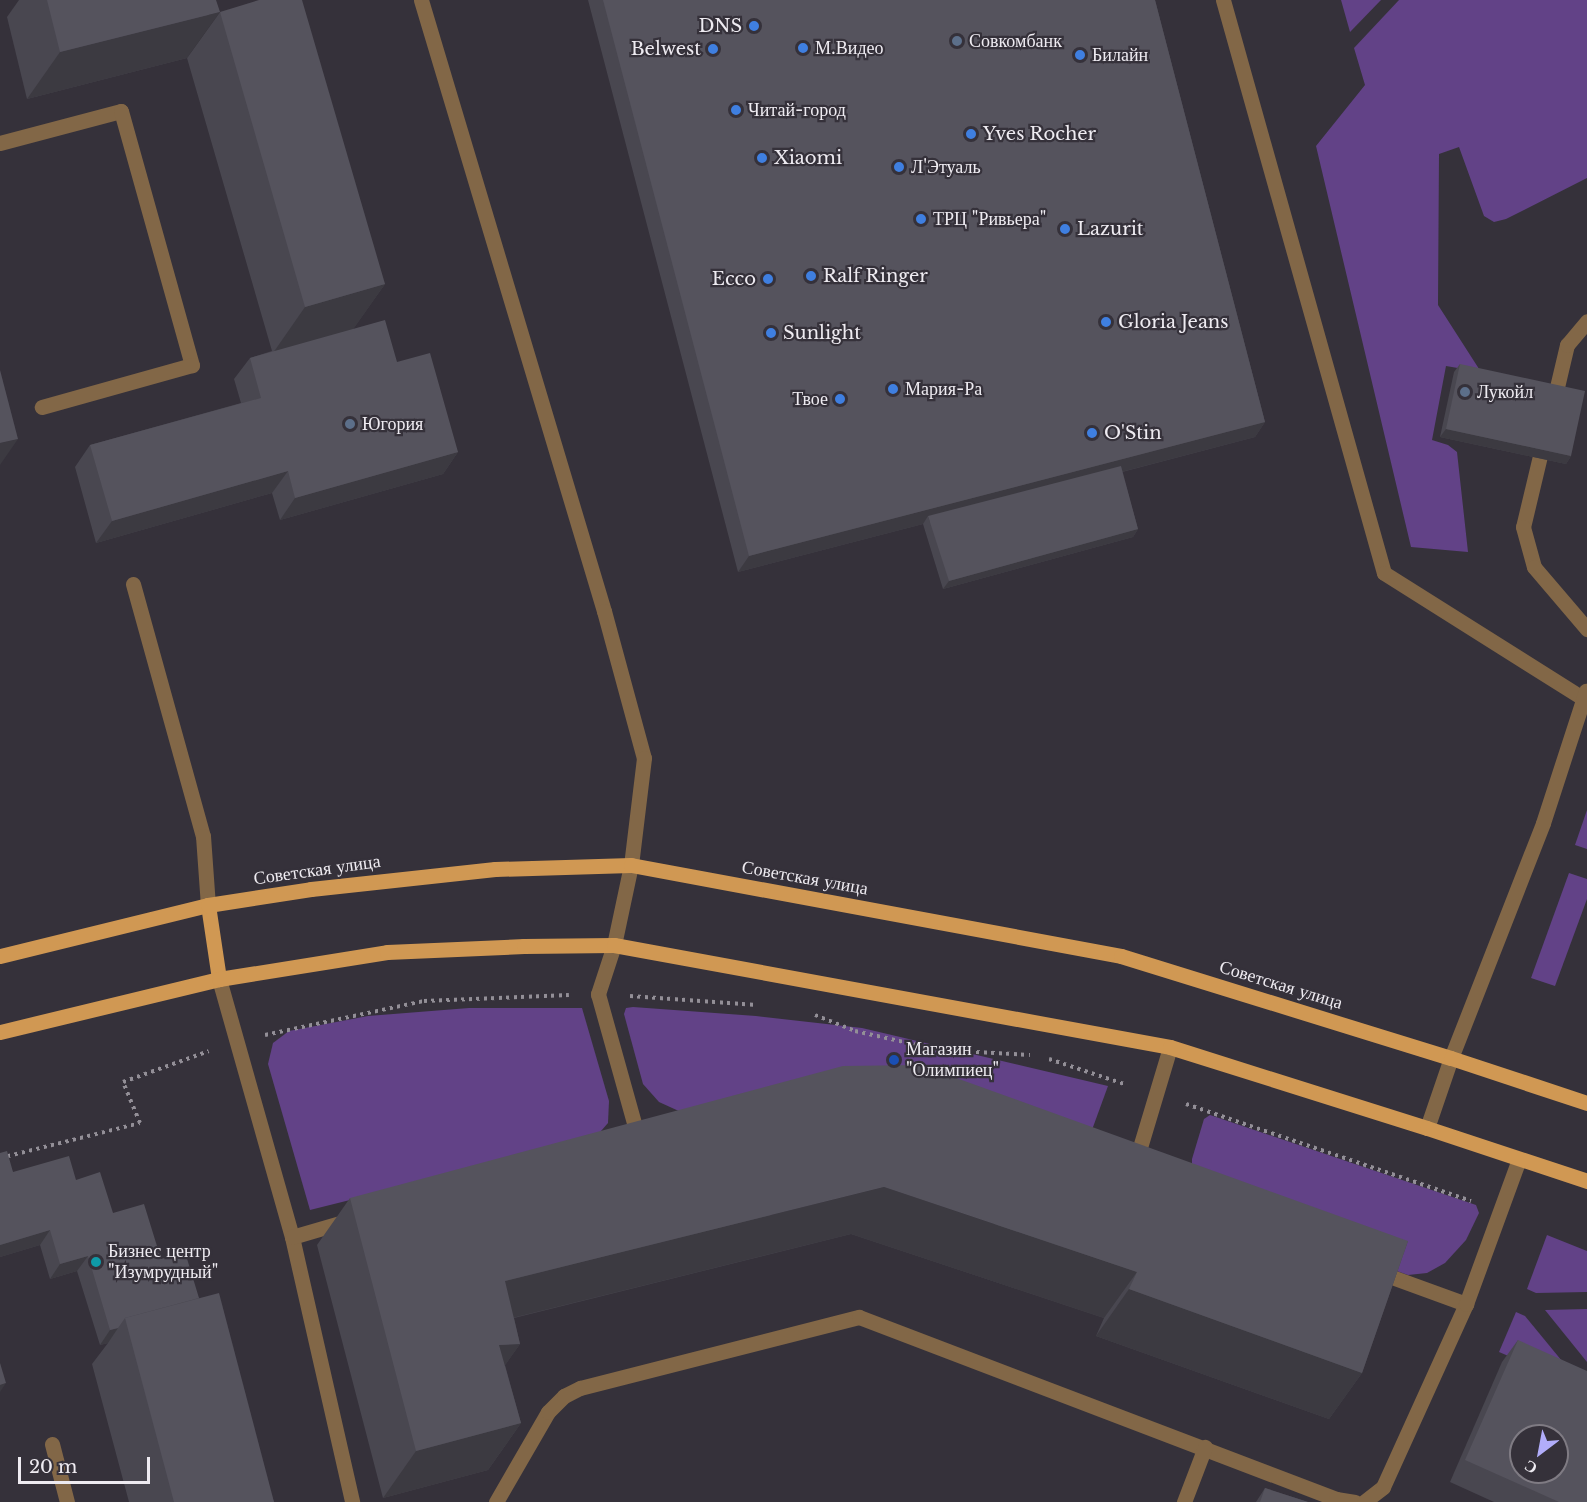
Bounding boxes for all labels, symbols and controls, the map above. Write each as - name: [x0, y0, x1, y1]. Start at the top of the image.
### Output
- place label: DNS: [699, 15, 742, 37]
- marker: DNS: [747, 19, 761, 33]
- place label: Совкомбанк: [969, 30, 1062, 52]
- marker: Совкомбанк: [950, 34, 964, 48]
- place label: М.Видео: [815, 37, 884, 59]
- place label: Belwest: [631, 38, 701, 60]
- marker: М.Видео: [796, 41, 810, 55]
- marker: Belwest: [706, 42, 720, 56]
- place label: Билайн: [1092, 44, 1148, 66]
- marker: Билайн: [1073, 48, 1087, 62]
- place label: Читай-город: [748, 99, 846, 121]
- marker: Читай-город: [729, 103, 743, 117]
- place label: Yves Rocher: [983, 123, 1096, 145]
- marker: Yves Rocher: [964, 127, 978, 141]
- place label: Xiaomi: [774, 147, 842, 169]
- marker: Xiaomi: [755, 151, 769, 165]
- place label: Л'Этуаль: [911, 156, 981, 178]
- marker: Л'Этуаль: [892, 160, 906, 174]
- place label: ТРЦ "Ривьера": [933, 208, 1047, 230]
- marker: ТРЦ "Ривьера": [914, 212, 928, 226]
- place label: Lazurit: [1077, 218, 1144, 240]
- marker: Lazurit: [1058, 222, 1072, 236]
- place label: Ralf Ringer: [823, 265, 928, 287]
- place label: Ecco: [712, 268, 756, 290]
- marker: Ralf Ringer: [804, 269, 818, 283]
- marker: Ecco: [761, 272, 775, 286]
- place label: Gloria Jeans: [1118, 311, 1229, 333]
- marker: Gloria Jeans: [1099, 315, 1113, 329]
- place label: Sunlight: [783, 322, 861, 344]
- marker: Sunlight: [764, 326, 778, 340]
- place label: Мария-Ра: [905, 378, 982, 400]
- place label: Лукойл: [1477, 381, 1533, 403]
- marker: Мария-Ра: [886, 382, 900, 396]
- marker: Лукойл: [1458, 385, 1472, 399]
- place label: Твое: [792, 388, 828, 410]
- marker: Твое: [833, 392, 847, 406]
- place label: Югория: [362, 413, 423, 435]
- marker: Югория: [343, 417, 357, 431]
- place label: O'Stin: [1104, 422, 1162, 444]
- marker: O'Stin: [1085, 426, 1099, 440]
- street label: Советская улица: [252, 850, 382, 890]
- street label: Советская улица: [740, 856, 870, 900]
- street label: Советская улица: [1217, 956, 1345, 1014]
- place label: Магазин "Олимпиец": [906, 1039, 999, 1082]
- marker: Магазин "Олимпиец": [887, 1053, 901, 1067]
- place label: Бизнес центр "Изумрудный": [108, 1241, 218, 1284]
- marker: Бизнес центр "Изумрудный": [89, 1255, 103, 1269]
- north arrow: [1509, 1424, 1569, 1484]
- scale bar: [21, 1445, 153, 1483]
- text: 20 m: [29, 1456, 77, 1478]
- text: С: [1520, 1456, 1541, 1479]

